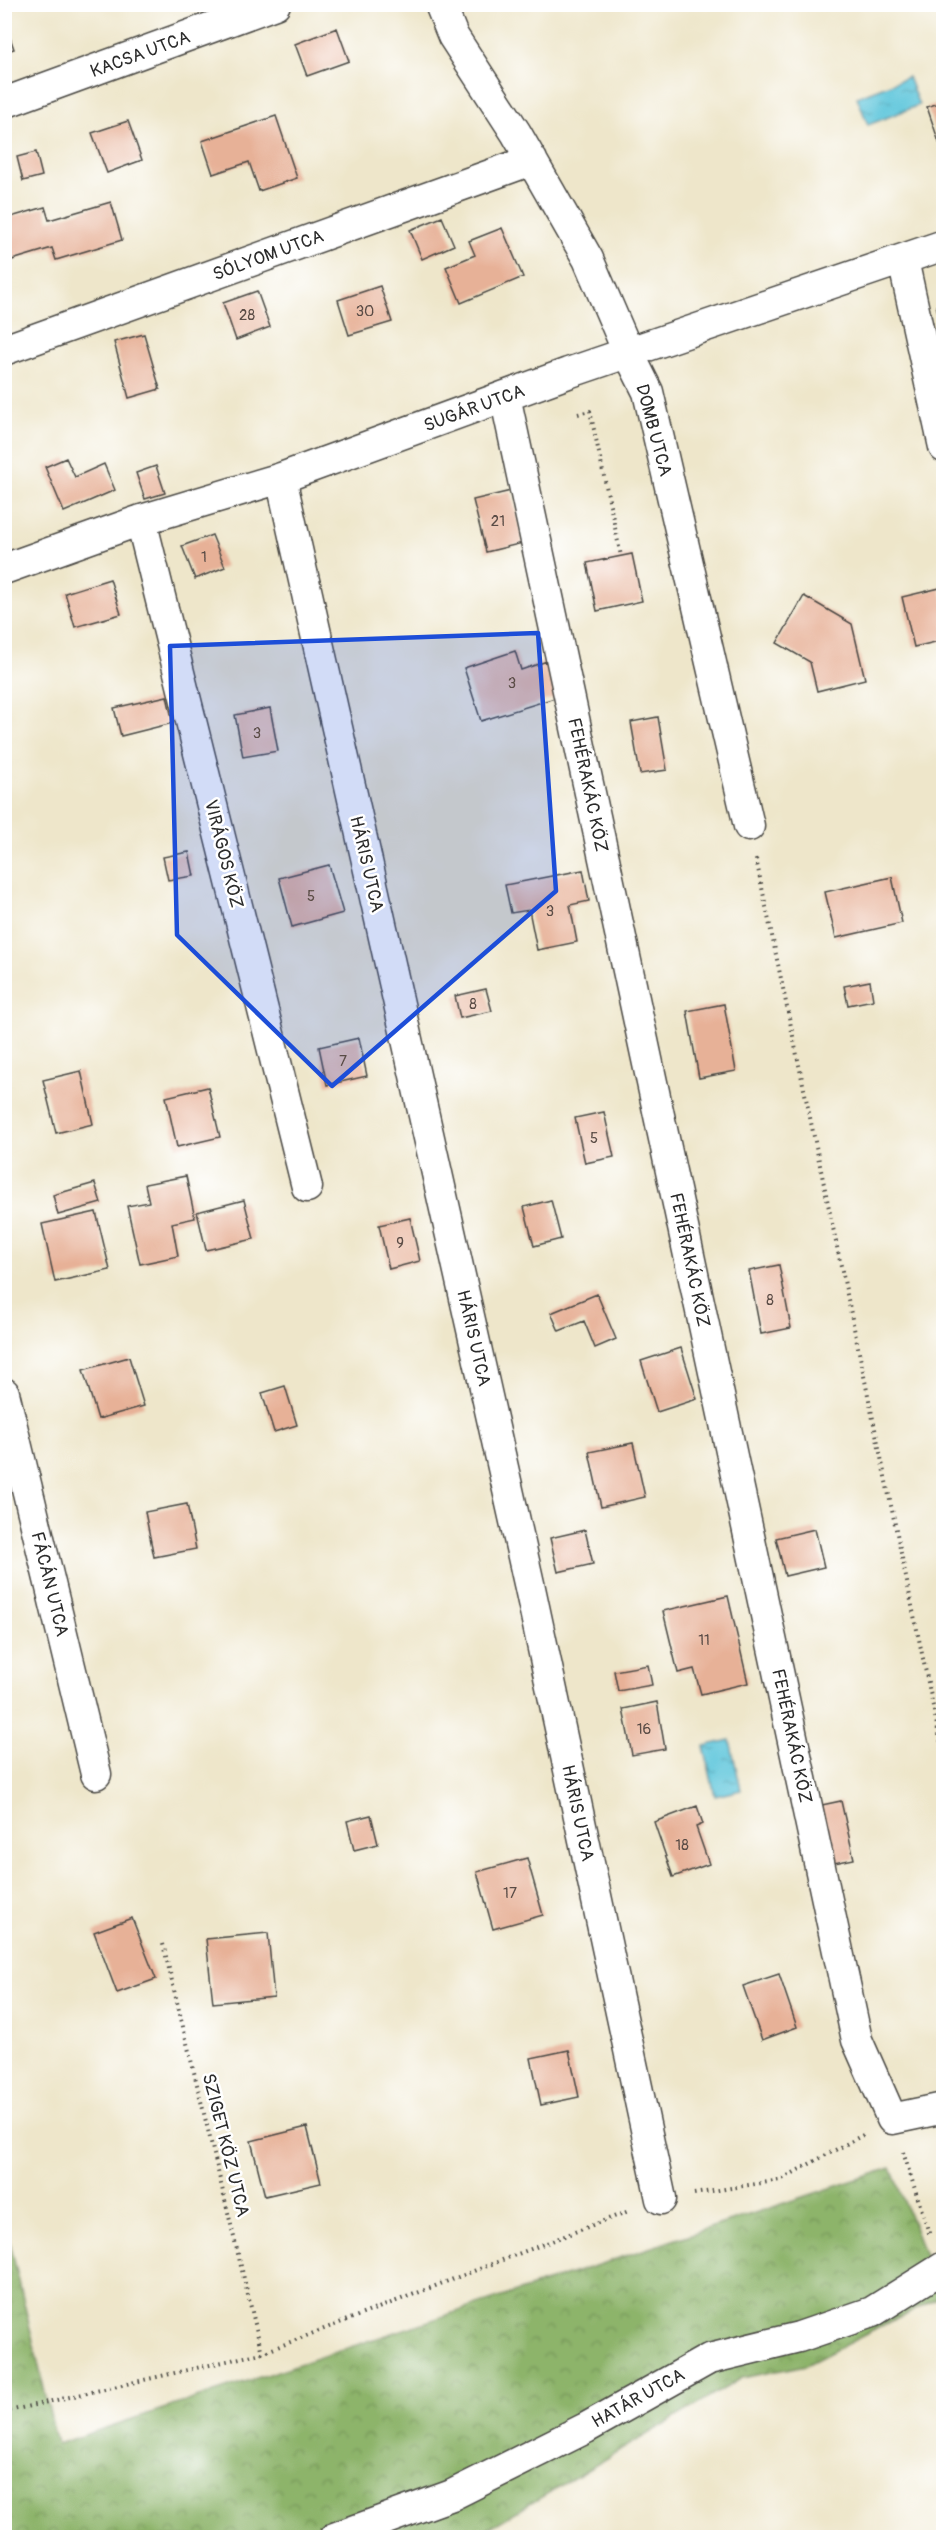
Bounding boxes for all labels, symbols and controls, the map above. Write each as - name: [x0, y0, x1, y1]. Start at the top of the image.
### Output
- street label: KACSA UTCA: [87, 26, 193, 83]
- street label: SÓLYOM UTCA: [209, 224, 327, 286]
- house number: 30: [356, 302, 374, 321]
- house number: 28: [239, 306, 255, 325]
- street label: SUGÁR UTCA: [421, 380, 528, 437]
- street label: DOMB UTCA: [630, 382, 677, 479]
- house number: 21: [491, 512, 505, 531]
- house number: 1: [201, 548, 207, 567]
- house number: 3: [508, 674, 516, 693]
- street label: FEHÉRAKÁC KÖZ: [562, 716, 613, 855]
- house number: 3: [253, 724, 261, 743]
- street label: VIRÁGOS KÖZ: [199, 797, 248, 911]
- street label: HÁRIS UTCA: [344, 814, 389, 915]
- house number: 5: [307, 887, 315, 906]
- house number: 3: [546, 902, 554, 921]
- house number: 8: [469, 995, 477, 1014]
- house number: 7: [339, 1052, 347, 1071]
- house number: 5: [590, 1129, 598, 1148]
- street label: FEHÉRAKÁC KÖZ: [664, 1191, 715, 1330]
- house number: 9: [396, 1234, 404, 1253]
- street label: HÁRIS UTCA: [451, 1288, 496, 1389]
- house number: 8: [766, 1291, 774, 1310]
- street label: FÁCÁN UTCA: [25, 1529, 74, 1639]
- house number: 11: [698, 1631, 710, 1650]
- street label: FEHÉRAKÁC KÖZ: [766, 1667, 817, 1806]
- house number: 16: [637, 1720, 651, 1739]
- street label: HÁRIS UTCA: [556, 1763, 599, 1864]
- house number: 18: [675, 1836, 689, 1855]
- house number: 17: [503, 1884, 517, 1903]
- street label: SZIGET KÖZ UTCA: [197, 2071, 255, 2219]
- street label: HATÁR UTCA: [588, 2363, 689, 2433]

